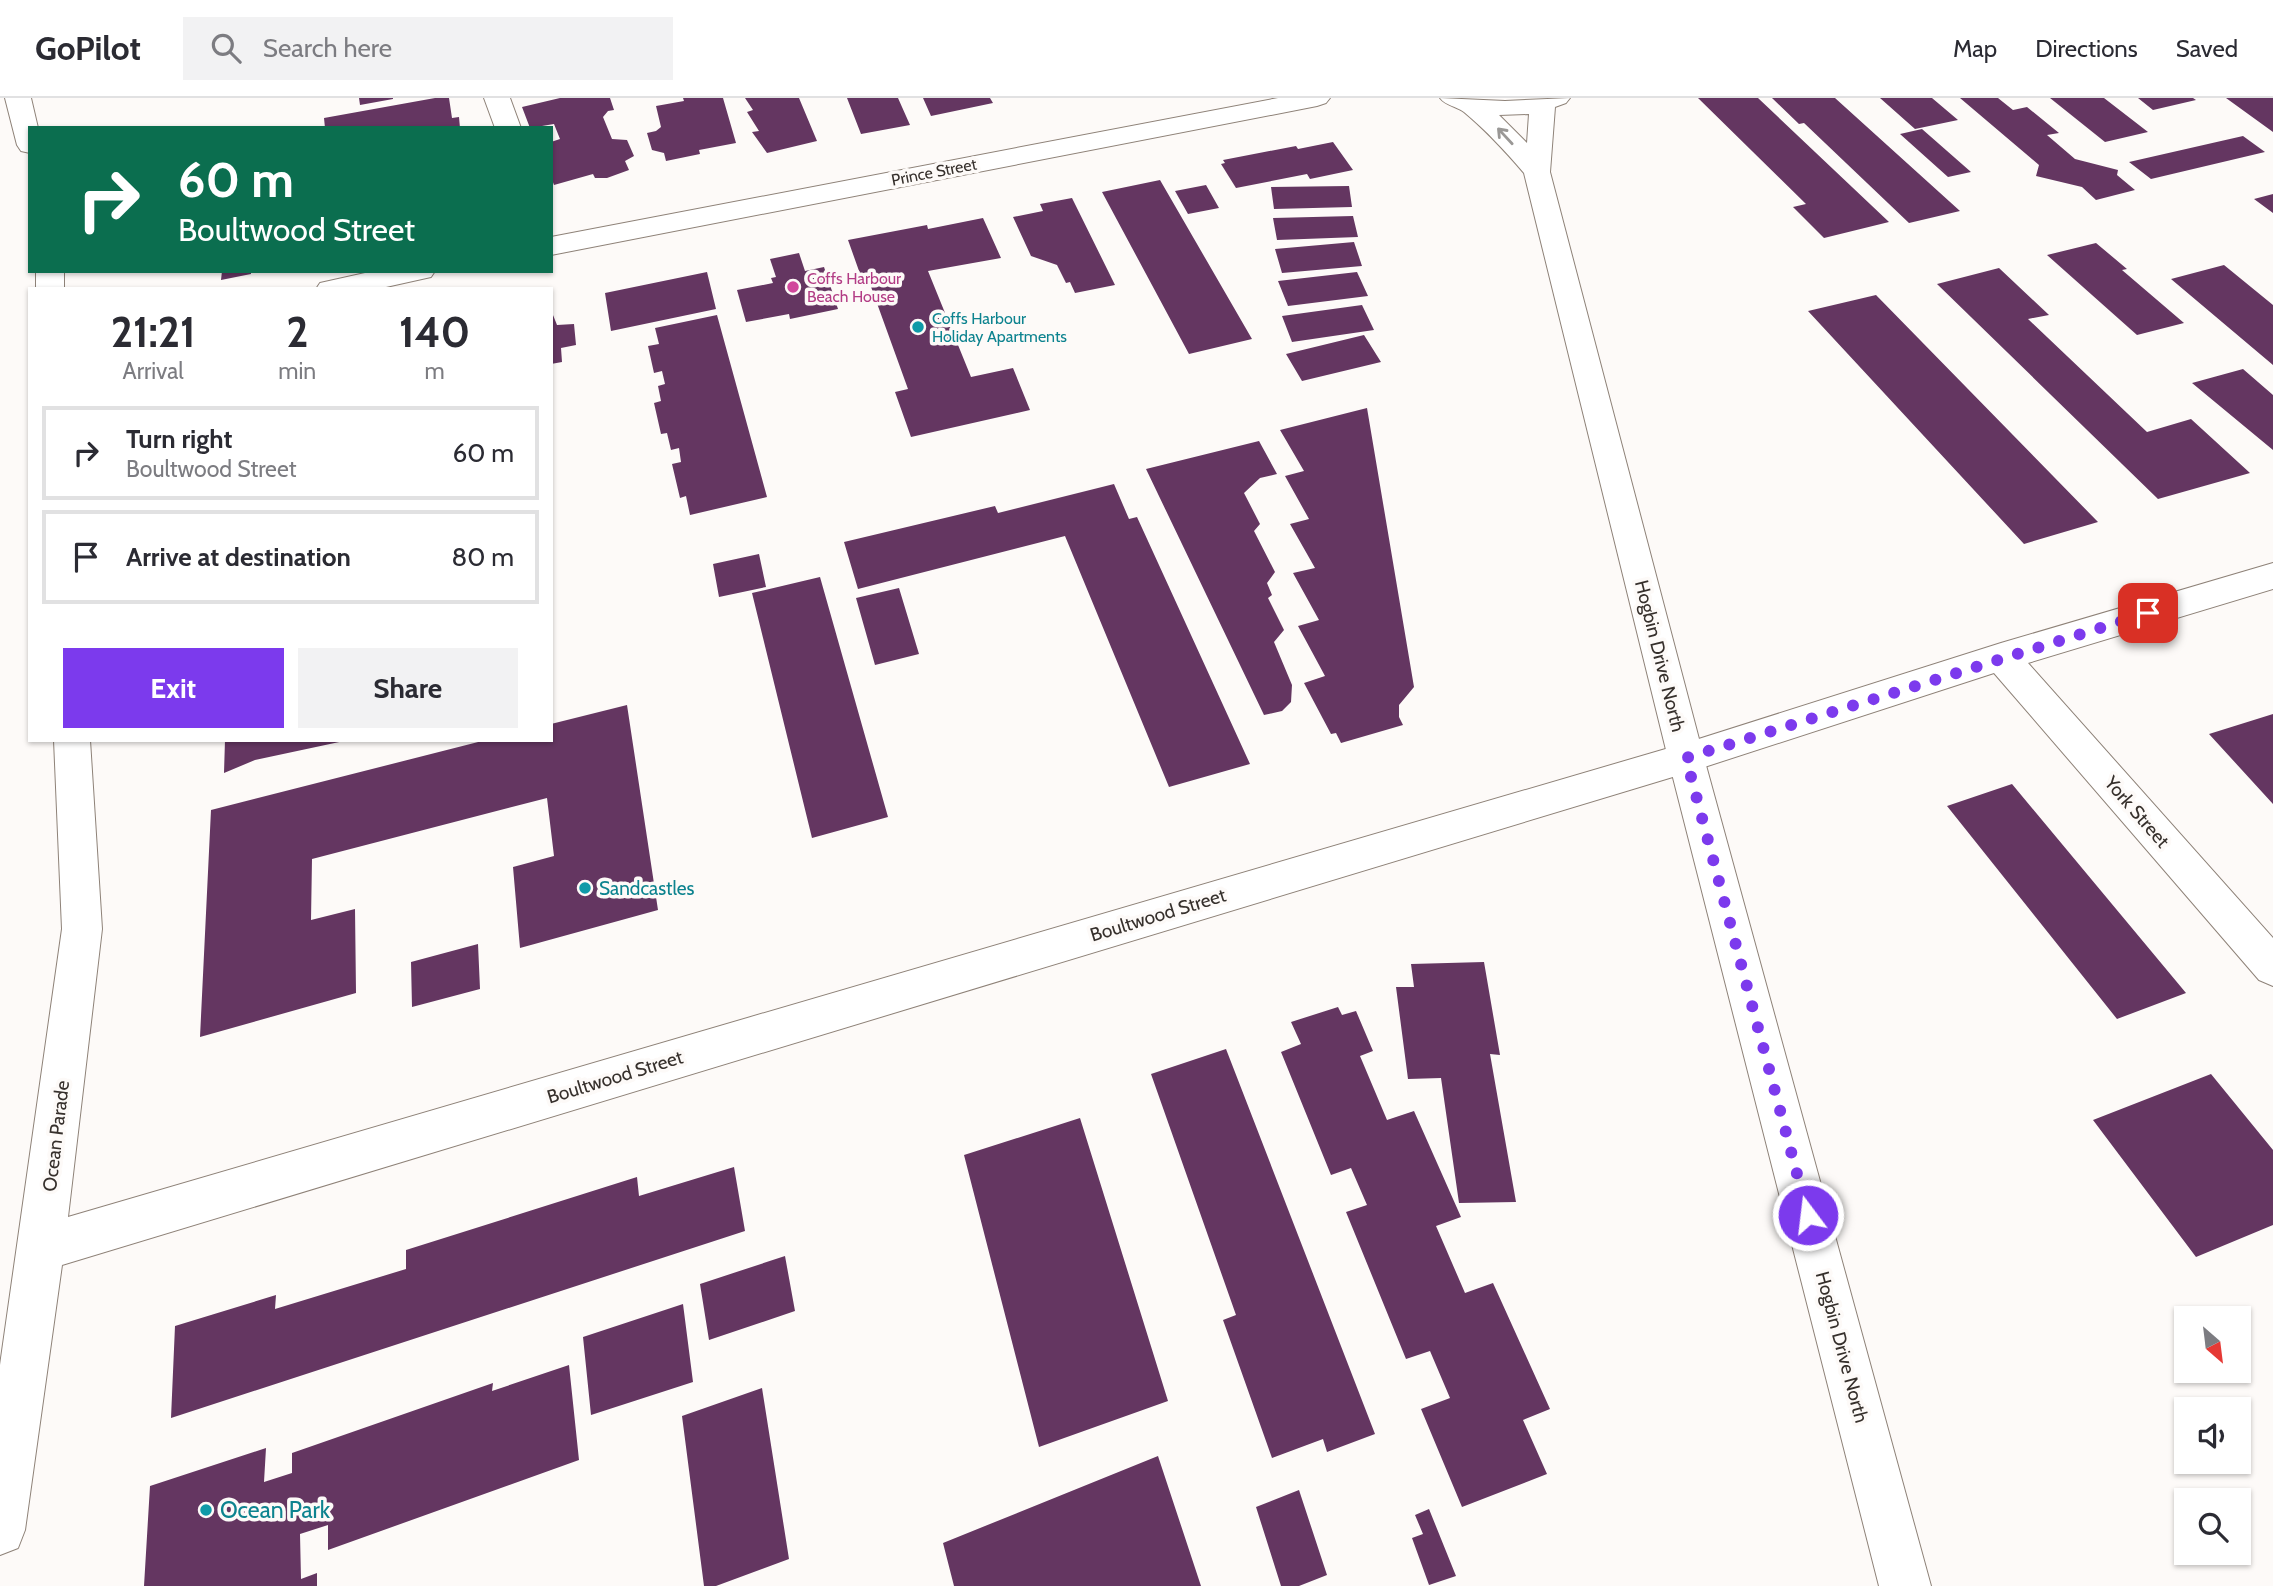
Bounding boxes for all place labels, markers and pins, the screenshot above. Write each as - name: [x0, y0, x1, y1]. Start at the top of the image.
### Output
- place label: Coffs Harbour Beach House: [807, 269, 902, 306]
- marker: Coffs Harbour Beach House: [785, 279, 801, 295]
- place label: Coffs Harbour Holiday Apartments: [932, 309, 1067, 346]
- marker: Coffs Harbour Holiday Apartments: [910, 319, 926, 335]
- pin: [2118, 583, 2178, 643]
- place label: Sandcastles: [599, 877, 695, 900]
- marker: Sandcastles: [577, 880, 593, 896]
- place label: Ocean Park: [220, 1496, 331, 1524]
- marker: Ocean Park: [198, 1502, 214, 1518]

